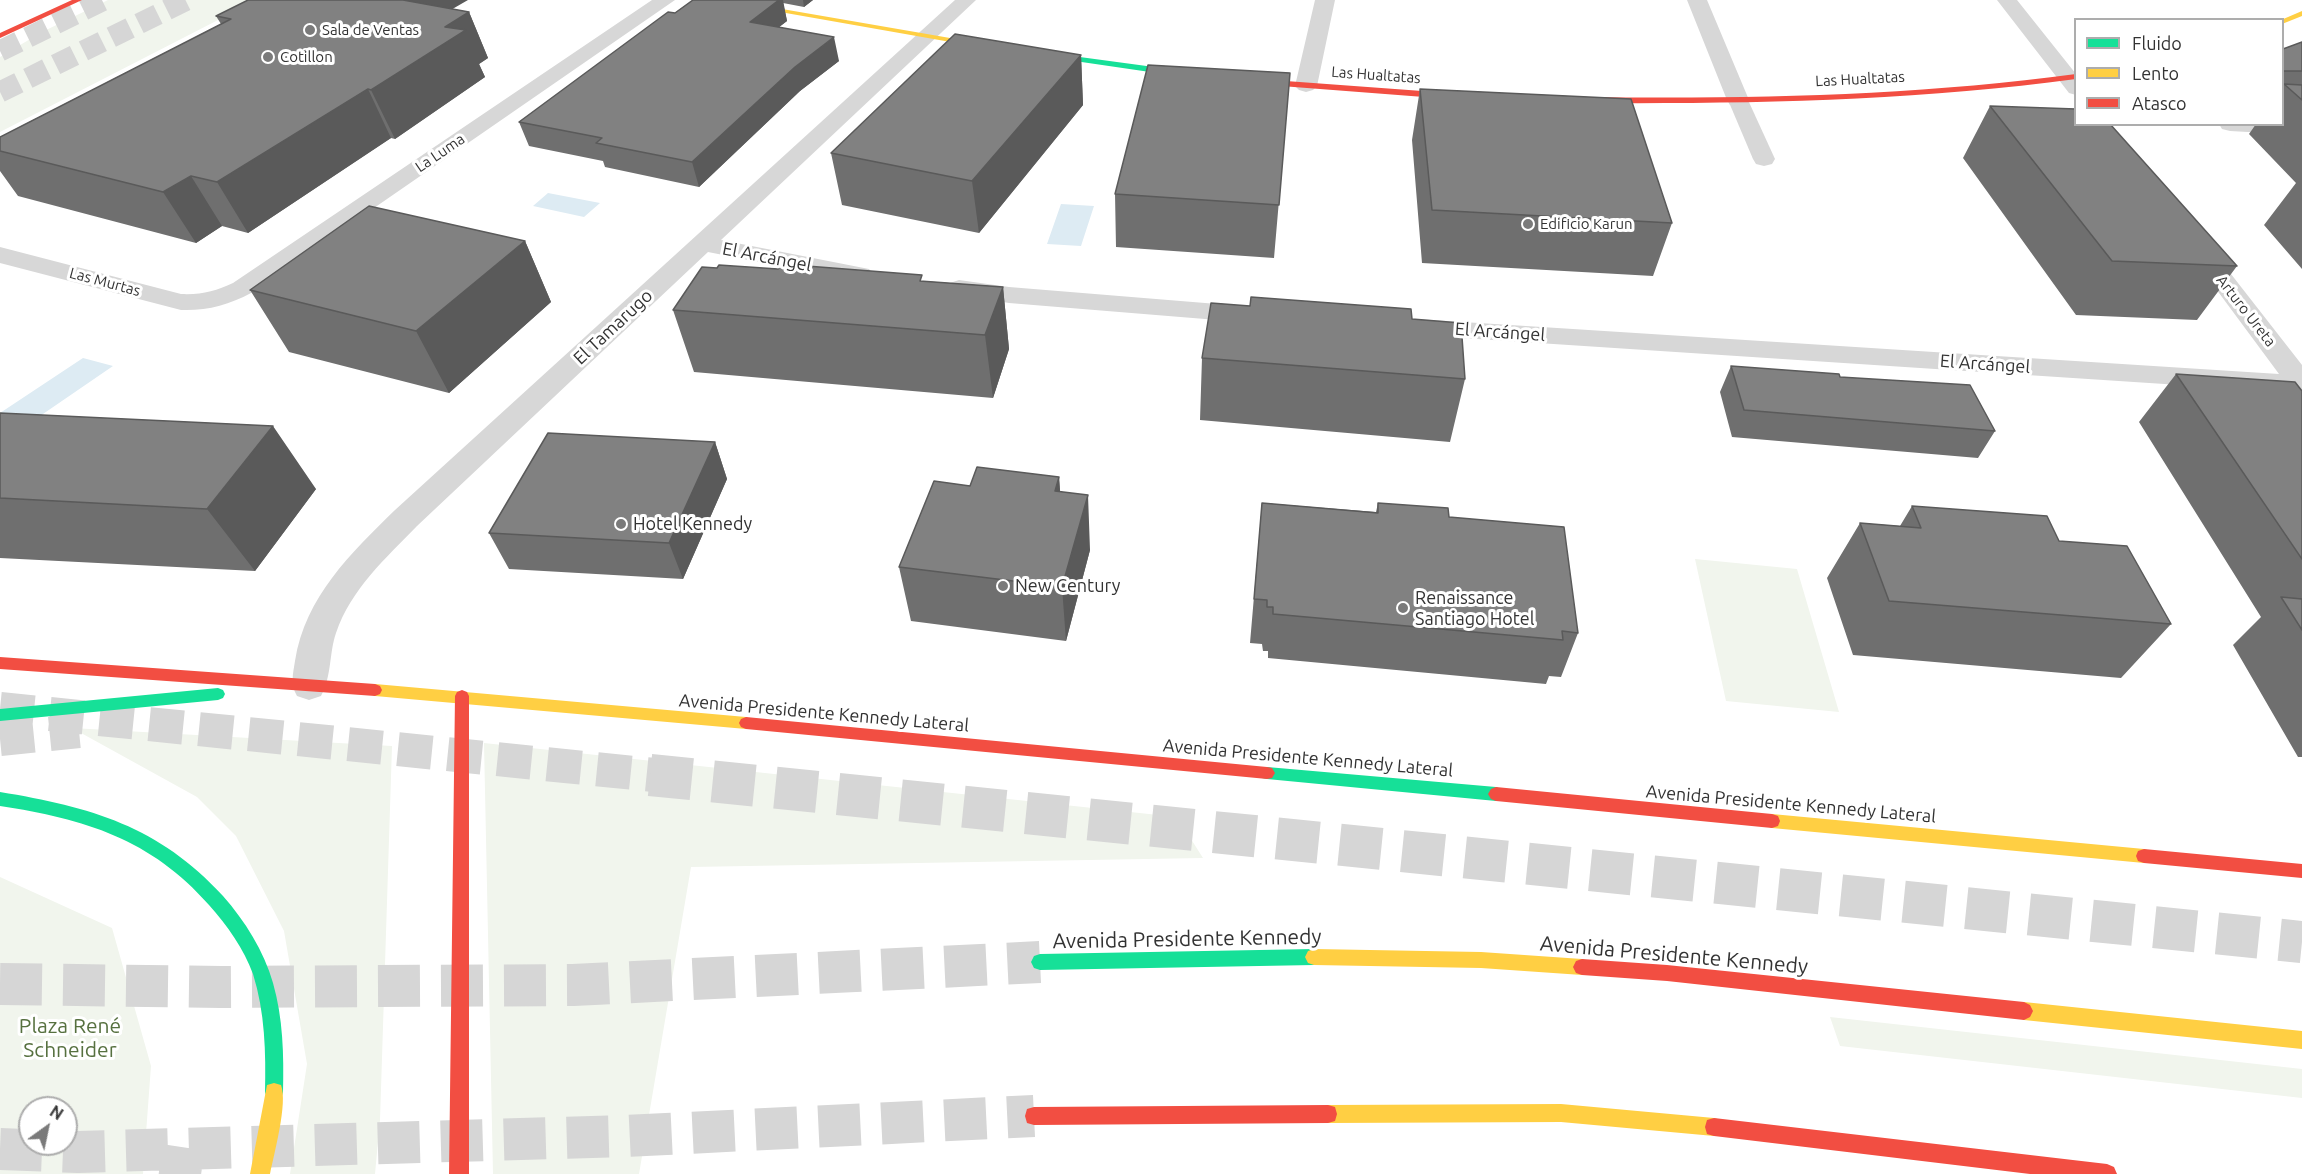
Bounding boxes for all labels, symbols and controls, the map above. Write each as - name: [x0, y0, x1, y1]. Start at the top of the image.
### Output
- legend: [2074, 18, 2284, 126]
- place label: Sala de Ventas: [322, 21, 419, 39]
- marker: Sala de Ventas: [303, 23, 317, 37]
- text: Fluido: [2132, 33, 2182, 53]
- place label: Cotillon: [280, 48, 333, 66]
- marker: Cotillon: [261, 50, 275, 64]
- street label: Las Hualtatas: [1331, 63, 1421, 87]
- text: Lento: [2132, 63, 2179, 83]
- street label: Las Hualtatas: [1815, 68, 1905, 90]
- text: Atasco: [2132, 93, 2187, 113]
- street label: La Luma: [412, 130, 468, 176]
- place label: Edificio Karun: [1540, 215, 1633, 233]
- marker: Edificio Karun: [1521, 217, 1535, 231]
- street label: El Arcángel: [721, 238, 813, 276]
- street label: Las Murtas: [68, 264, 142, 300]
- street label: Arturo Ureta: [2213, 272, 2279, 350]
- street label: El Tamarugo: [569, 285, 657, 369]
- street label: El Arcángel: [1454, 318, 1546, 346]
- street label: El Arcángel: [1939, 350, 2031, 378]
- place label: Hotel Kennedy: [633, 513, 752, 535]
- marker: Hotel Kennedy: [614, 517, 628, 531]
- place label: New Century: [1015, 575, 1120, 597]
- marker: New Century: [996, 579, 1010, 593]
- place label: Renaissance Santiago Hotel: [1415, 587, 1534, 630]
- marker: Renaissance Santiago Hotel: [1396, 601, 1410, 615]
- street label: Avenida Presidente Kennedy Lateral: [678, 690, 970, 736]
- street label: Avenida Presidente Kennedy Lateral: [1162, 735, 1454, 781]
- street label: Avenida Presidente Kennedy Lateral: [1645, 781, 1937, 827]
- street label: Avenida Presidente Kennedy: [1052, 924, 1322, 954]
- street label: Avenida Presidente Kennedy: [1539, 931, 1809, 979]
- park label: Plaza René Schneider: [19, 1013, 121, 1063]
- north arrow: [18, 1096, 78, 1156]
- text: N: [47, 1102, 67, 1123]

